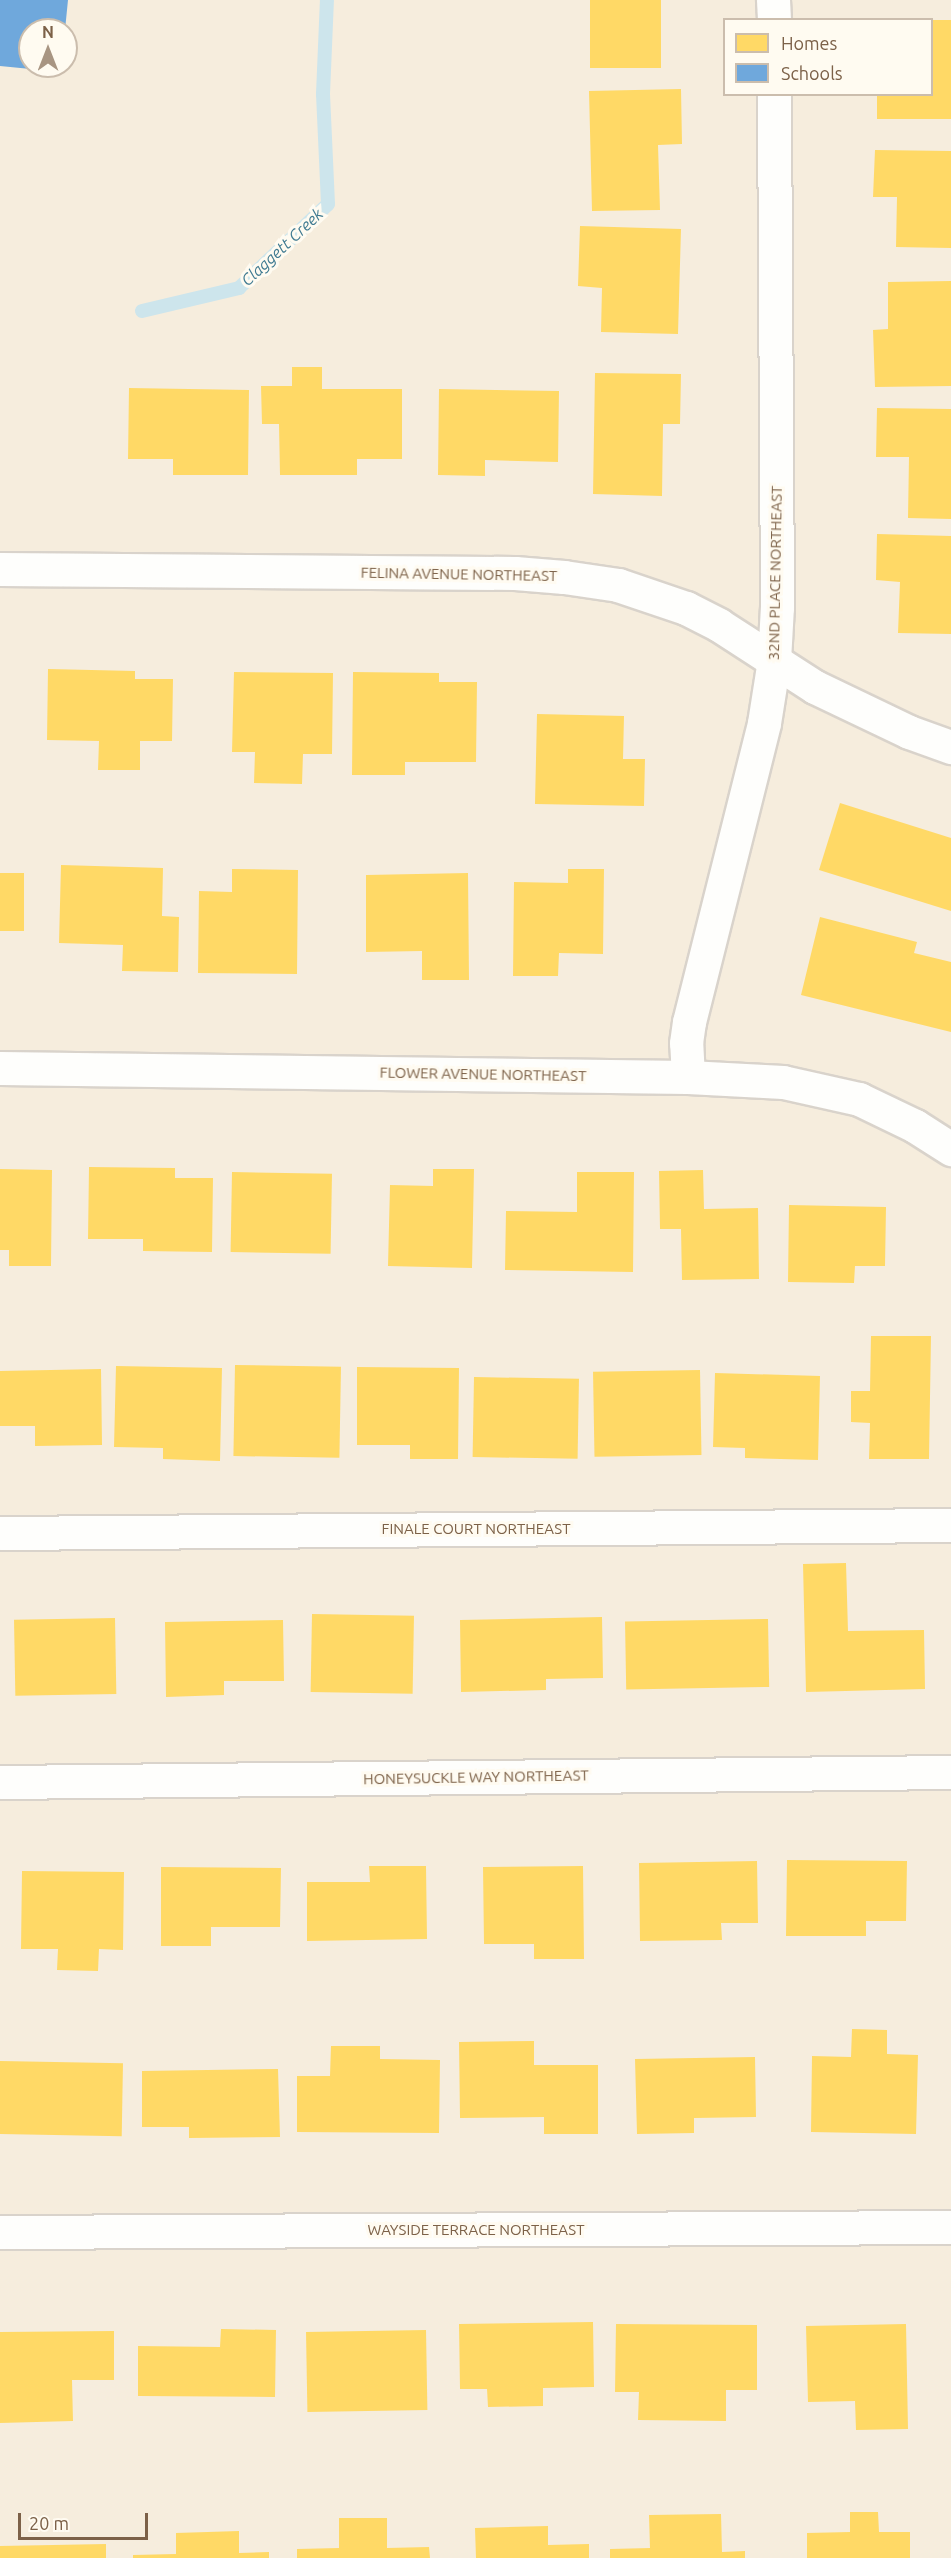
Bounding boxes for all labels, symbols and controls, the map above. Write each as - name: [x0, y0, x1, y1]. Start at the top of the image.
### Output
- north arrow: [18, 18, 78, 78]
- legend: [723, 18, 933, 96]
- text: N: [42, 23, 54, 41]
- text: Homes: [781, 33, 837, 53]
- text: Schools: [781, 63, 843, 83]
- water label: Claggett Creek: [237, 204, 327, 290]
- street label: 32ND PLACE NORTHEAST: [764, 486, 786, 660]
- street label: FELINA AVENUE NORTHEAST: [361, 563, 557, 585]
- street label: FLOWER AVENUE NORTHEAST: [379, 1063, 587, 1085]
- street label: FINALE COURT NORTHEAST: [382, 1520, 570, 1538]
- street label: HONEYSUCKLE WAY NORTHEAST: [363, 1766, 589, 1788]
- street label: WAYSIDE TERRACE NORTHEAST: [367, 2221, 585, 2239]
- scale bar: [21, 2501, 152, 2539]
- text: 20 m: [29, 2513, 69, 2533]

